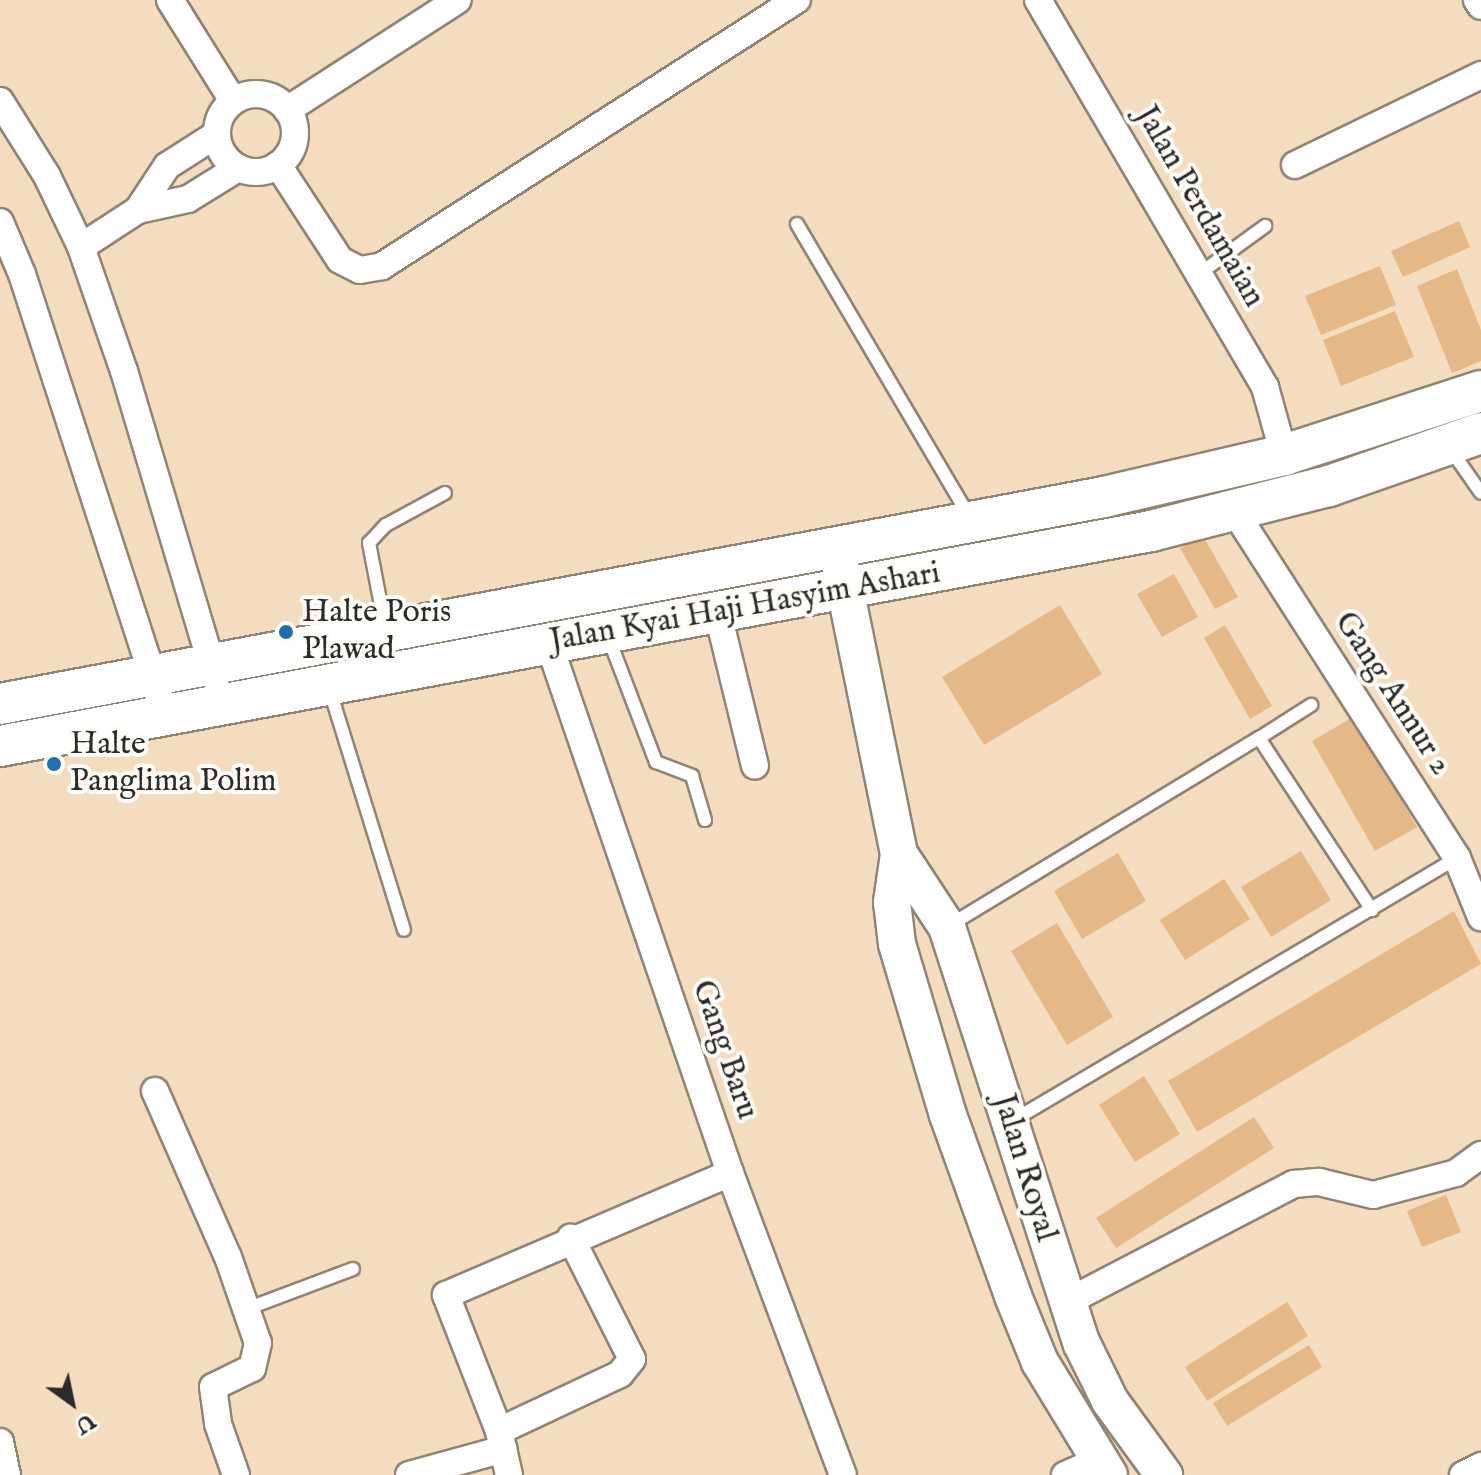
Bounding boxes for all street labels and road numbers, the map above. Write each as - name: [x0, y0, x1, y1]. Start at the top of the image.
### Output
- street label: Jalan Perdamaian: [1126, 100, 1272, 314]
- street label: Jalan Kyai Haji Hasyim Ashari: [547, 555, 943, 661]
- street label: Gang Annur 2: [1325, 605, 1459, 783]
- street label: Gang Baru: [682, 976, 766, 1124]
- street label: Jalan Royal: [983, 1090, 1065, 1246]

